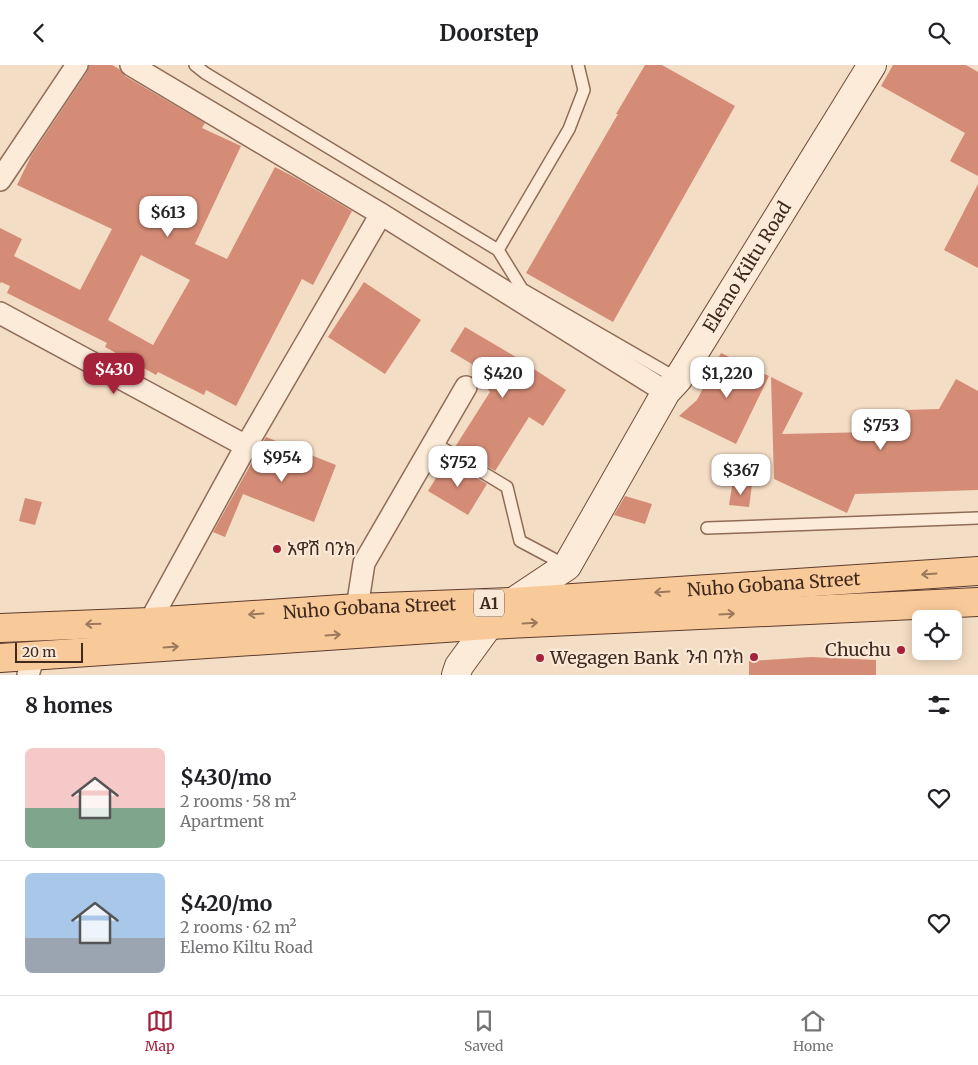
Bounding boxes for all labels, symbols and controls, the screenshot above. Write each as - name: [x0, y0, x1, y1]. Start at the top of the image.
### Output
- icon: back: [25, 19, 53, 47]
- text: Doorstep: [439, 19, 539, 47]
- icon: search: [925, 19, 953, 47]
- pin: $613: [138, 195, 198, 238]
- street label: Elemo Kiltu Road: [698, 197, 796, 336]
- text: $613: [150, 202, 186, 222]
- pin: $430: [84, 353, 144, 395]
- pin: $420: [473, 357, 533, 399]
- pin: $1,220: [686, 357, 768, 399]
- text: $430: [94, 359, 134, 379]
- text: $420: [483, 363, 523, 383]
- text: $1,220: [701, 363, 753, 383]
- pin: $753: [851, 409, 911, 451]
- text: $753: [863, 415, 899, 435]
- pin: $954: [252, 441, 312, 483]
- pin: $752: [428, 445, 488, 488]
- text: $954: [263, 447, 301, 467]
- text: $752: [439, 452, 477, 472]
- pin: $367: [711, 453, 771, 496]
- text: $367: [722, 460, 760, 480]
- place label: አዋሽ ባንክ: [287, 537, 356, 560]
- marker: አዋሽ ባንክ: [271, 543, 283, 555]
- street label: Nuho Gobana Street: [686, 567, 861, 601]
- one-way arrow: [922, 569, 938, 578]
- one-way arrow: [655, 587, 671, 597]
- road number: A1: [474, 589, 504, 617]
- street label: Nuho Gobana Street: [282, 592, 456, 624]
- one-way arrow: [719, 609, 735, 618]
- one-way arrow: [248, 610, 264, 619]
- map controls: [912, 610, 962, 660]
- button: locate: [912, 610, 962, 660]
- one-way arrow: [522, 618, 538, 627]
- one-way arrow: [86, 619, 102, 629]
- one-way arrow: [325, 631, 341, 640]
- place label: Chuchu: [825, 638, 891, 661]
- scale bar: [15, 640, 82, 663]
- one-way arrow: [163, 642, 179, 651]
- text: 20 m: [22, 643, 56, 661]
- marker: Chuchu: [895, 644, 907, 656]
- place label: ንብ ባንክ: [686, 645, 744, 668]
- place label: Wegagen Bank: [549, 646, 679, 669]
- marker: ንብ ባንክ: [748, 651, 760, 663]
- marker: Wegagen Bank: [534, 652, 546, 664]
- icon: filters: [925, 691, 953, 719]
- text: 8 homes: [25, 692, 113, 719]
- text: $430/mo: [180, 764, 272, 791]
- icon: home: [65, 768, 125, 828]
- icon: heart: [925, 784, 953, 812]
- text: 2 rooms · 58 m²: [180, 791, 297, 811]
- text: Apartment: [180, 811, 264, 831]
- text: $420/mo: [180, 890, 272, 917]
- icon: home: [65, 893, 125, 953]
- icon: heart: [925, 909, 953, 937]
- text: 2 rooms · 62 m²: [180, 917, 297, 937]
- text: Elemo Kiltu Road: [180, 937, 313, 957]
- tab: Map: [145, 1007, 175, 1055]
- tab: Saved: [464, 1007, 504, 1055]
- tab: Home: [793, 1007, 833, 1055]

